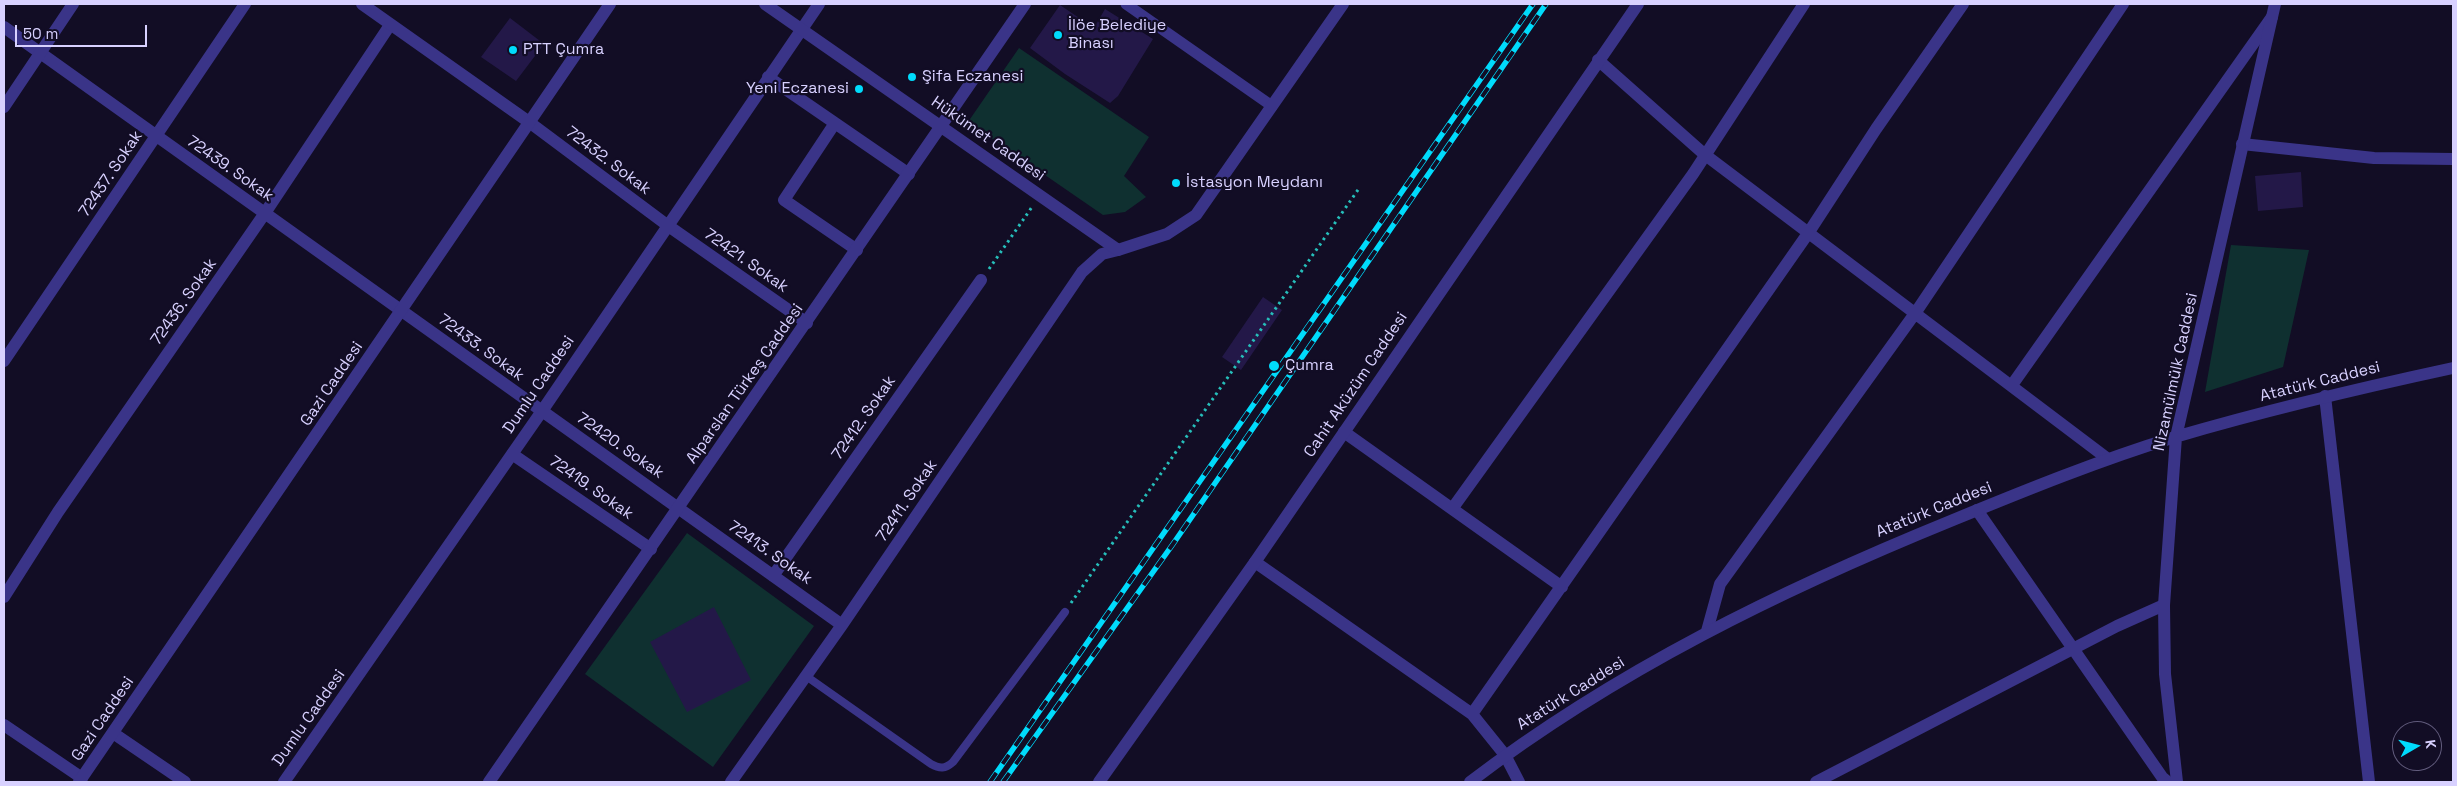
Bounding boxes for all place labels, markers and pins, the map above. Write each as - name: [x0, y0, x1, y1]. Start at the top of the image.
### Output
- place label: İlöe Belediye Binası: [1068, 16, 1166, 54]
- marker: İlöe Belediye Binası: [1052, 29, 1064, 41]
- place label: PTT Çumra: [523, 40, 604, 60]
- marker: PTT Çumra: [507, 44, 519, 56]
- place label: Şifa Eczanesi: [922, 67, 1023, 87]
- marker: Şifa Eczanesi: [906, 71, 918, 83]
- place label: Yeni Eczanesi: [746, 79, 849, 99]
- marker: Yeni Eczanesi: [853, 83, 865, 95]
- place label: İstasyon Meydanı: [1186, 173, 1323, 193]
- marker: İstasyon Meydanı: [1170, 177, 1182, 189]
- place label: Çumra: [1285, 356, 1334, 376]
- marker: Çumra: [1267, 359, 1281, 373]

